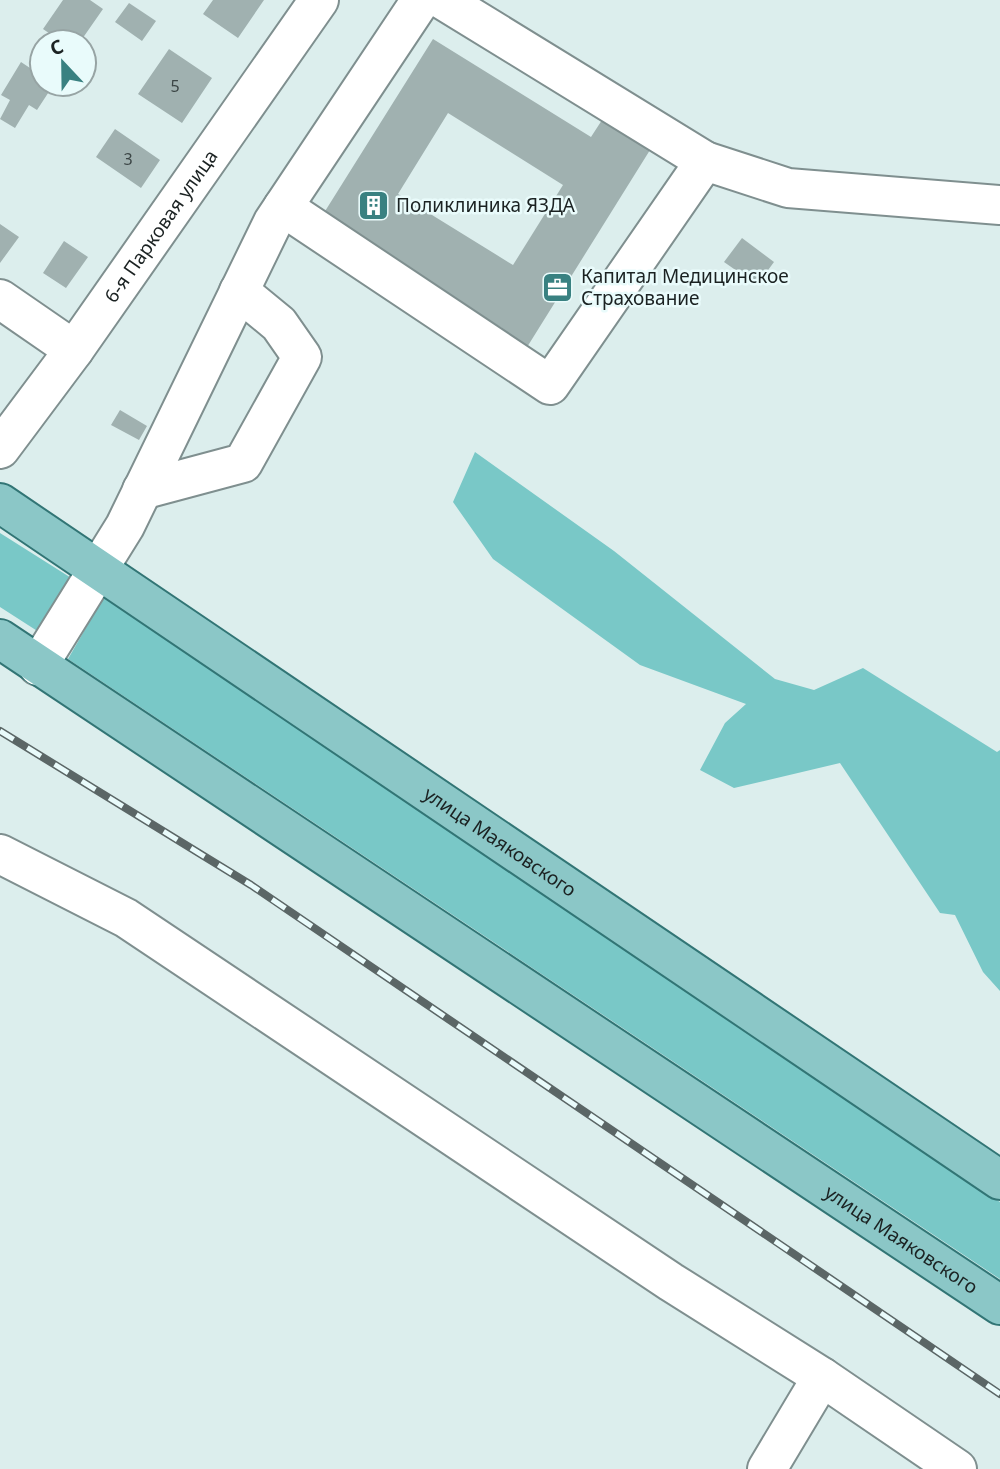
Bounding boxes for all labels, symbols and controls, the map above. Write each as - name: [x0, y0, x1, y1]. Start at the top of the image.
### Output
- north arrow: [28, 28, 98, 98]
- text: С: [46, 33, 67, 62]
- house number: 5: [170, 75, 180, 97]
- street label: 6-я Парковая улица: [98, 144, 223, 308]
- house number: 3: [123, 148, 133, 170]
- building icon: Поликлиника ЯЗДА: [356, 188, 390, 222]
- place label: Поликлиника ЯЗДА: [396, 192, 576, 218]
- place label: Капитал Медицинское Страхование: [581, 263, 789, 311]
- office icon: Капитал Медицинское Страхование: [541, 270, 575, 304]
- street label: улица Маяковского: [419, 781, 582, 903]
- street label: улица Маяковского: [820, 1179, 983, 1300]

